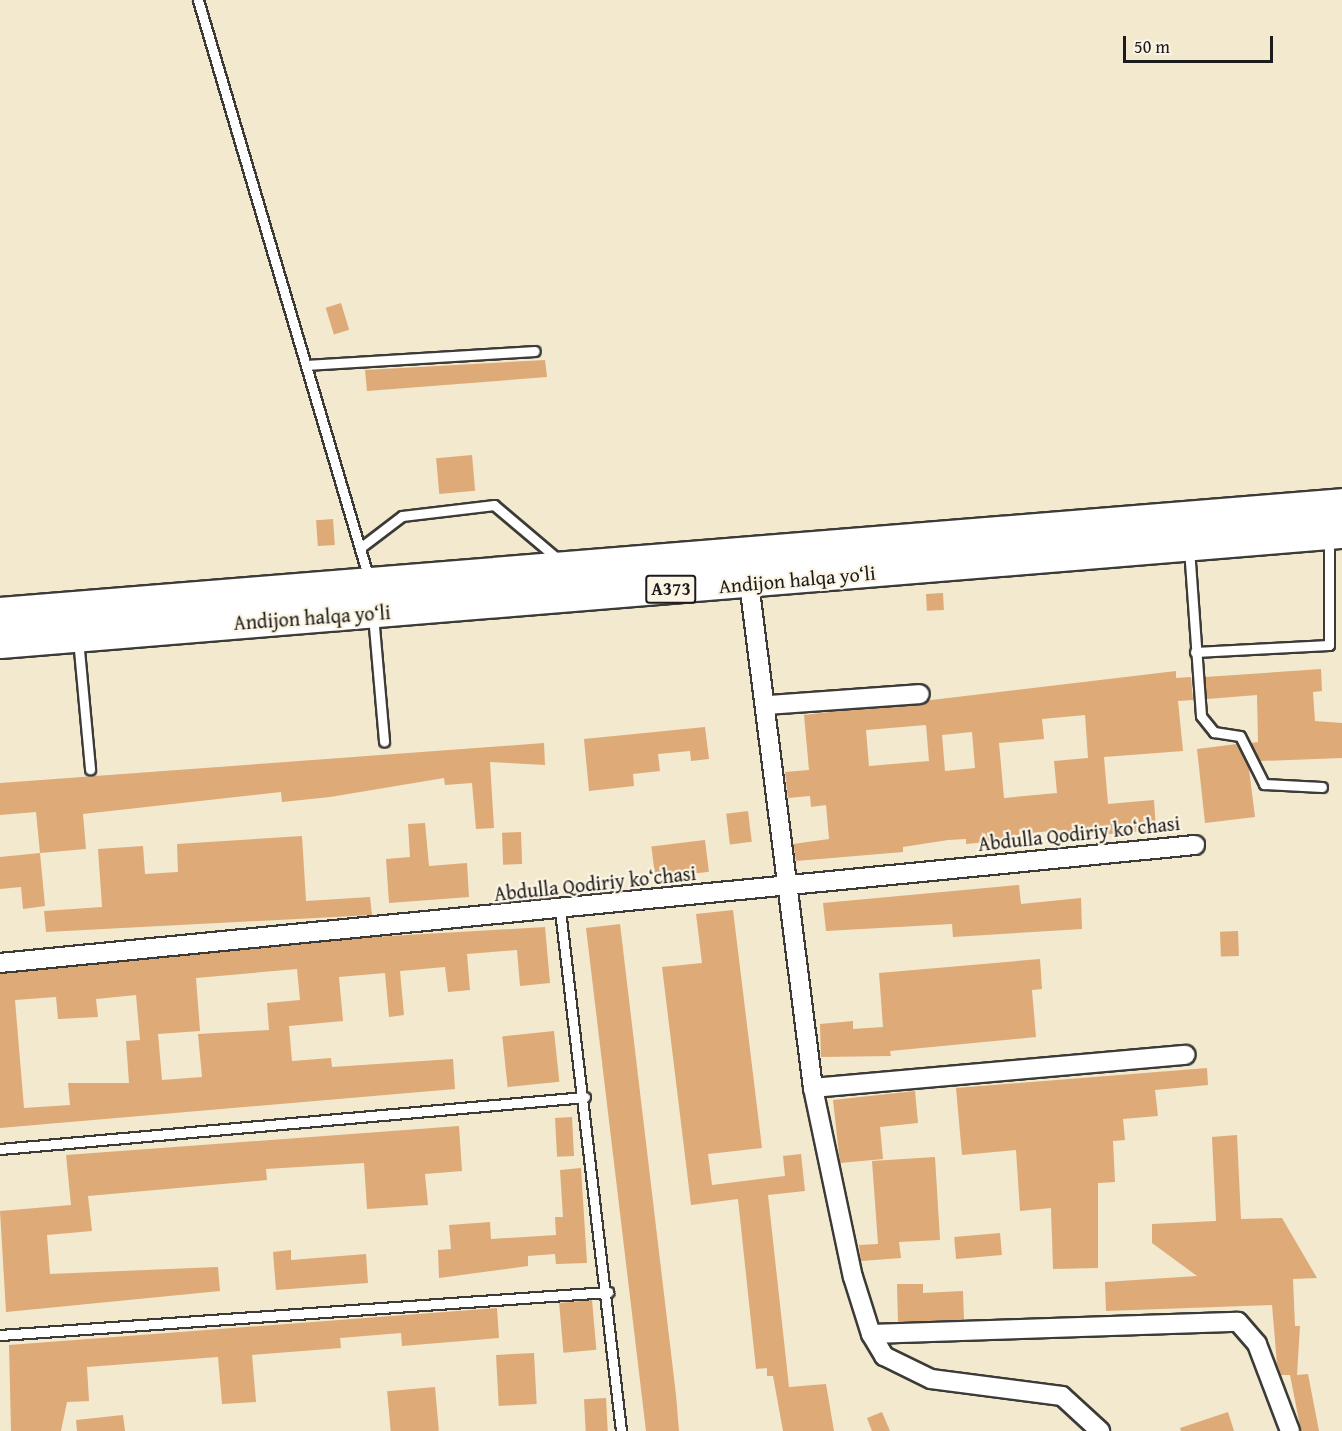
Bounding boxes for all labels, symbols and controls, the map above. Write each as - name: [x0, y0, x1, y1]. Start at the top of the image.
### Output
- scale bar: [1126, 24, 1276, 62]
- text: 50 m: [1134, 33, 1170, 60]
- street label: Andijon halqa yo‘li: [718, 560, 876, 598]
- road number: A373: [644, 574, 698, 604]
- street label: Andijon halqa yo‘li: [233, 600, 391, 634]
- street label: Abdulla Qodiriy koʻchasi: [977, 810, 1181, 856]
- street label: Abdulla Qodiriy koʻchasi: [493, 860, 697, 906]

